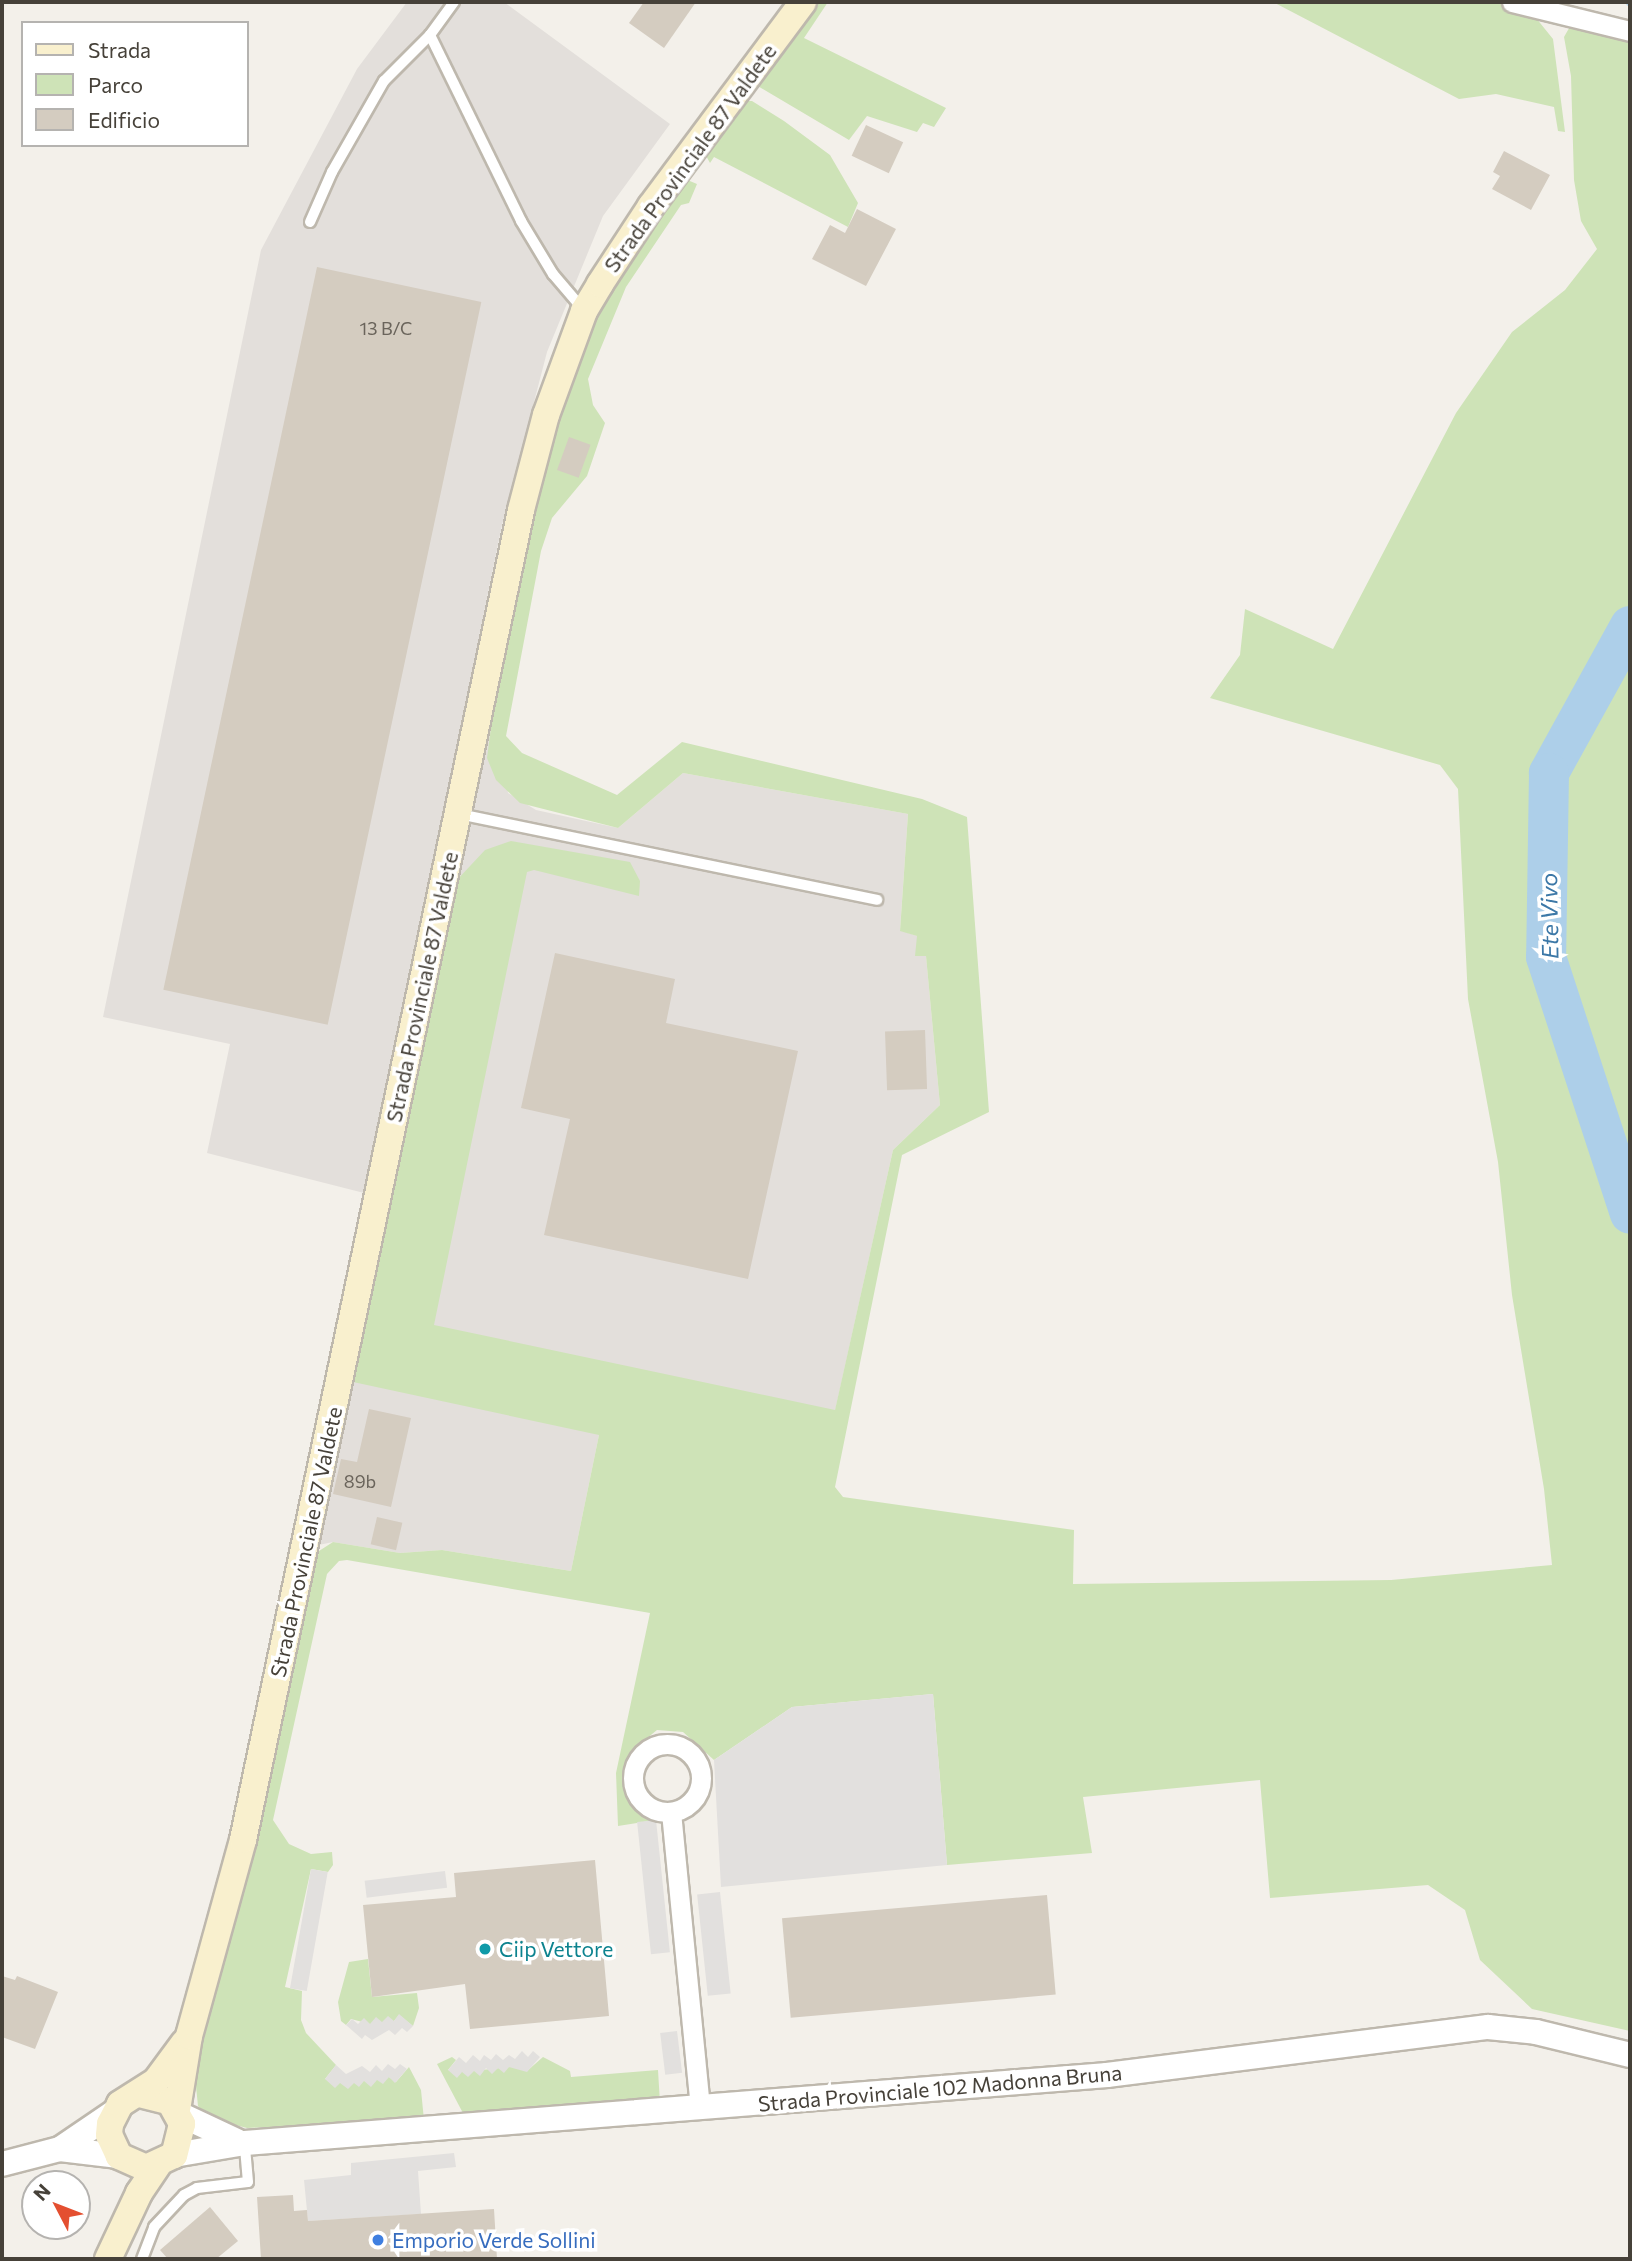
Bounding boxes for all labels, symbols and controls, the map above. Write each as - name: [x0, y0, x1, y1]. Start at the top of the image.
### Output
- legend: [21, 21, 248, 147]
- text: Strada: [88, 37, 151, 62]
- street label: Strada Provinciale 87 Valdete: [599, 39, 781, 277]
- text: Parco: [88, 72, 143, 97]
- text: Edificio: [88, 107, 160, 132]
- house number: 13 B/C: [360, 317, 412, 339]
- street label: Strada Provinciale 87 Valdete: [381, 850, 463, 1124]
- water label: Ete Vivo: [1534, 873, 1564, 959]
- street label: Strada Provinciale 87 Valdete: [265, 1405, 347, 1679]
- house number: 89b: [344, 1470, 376, 1492]
- place label: Ciip Vettore: [499, 1936, 613, 1962]
- marker: Ciip Vettore: [477, 1941, 493, 1957]
- street label: Strada Provinciale 102 Madonna Bruna: [757, 2060, 1123, 2116]
- north arrow: [21, 2170, 91, 2240]
- text: N: [28, 2179, 55, 2205]
- place label: Emporio Verde Sollini: [392, 2227, 596, 2253]
- marker: Emporio Verde Sollini: [370, 2232, 386, 2248]

